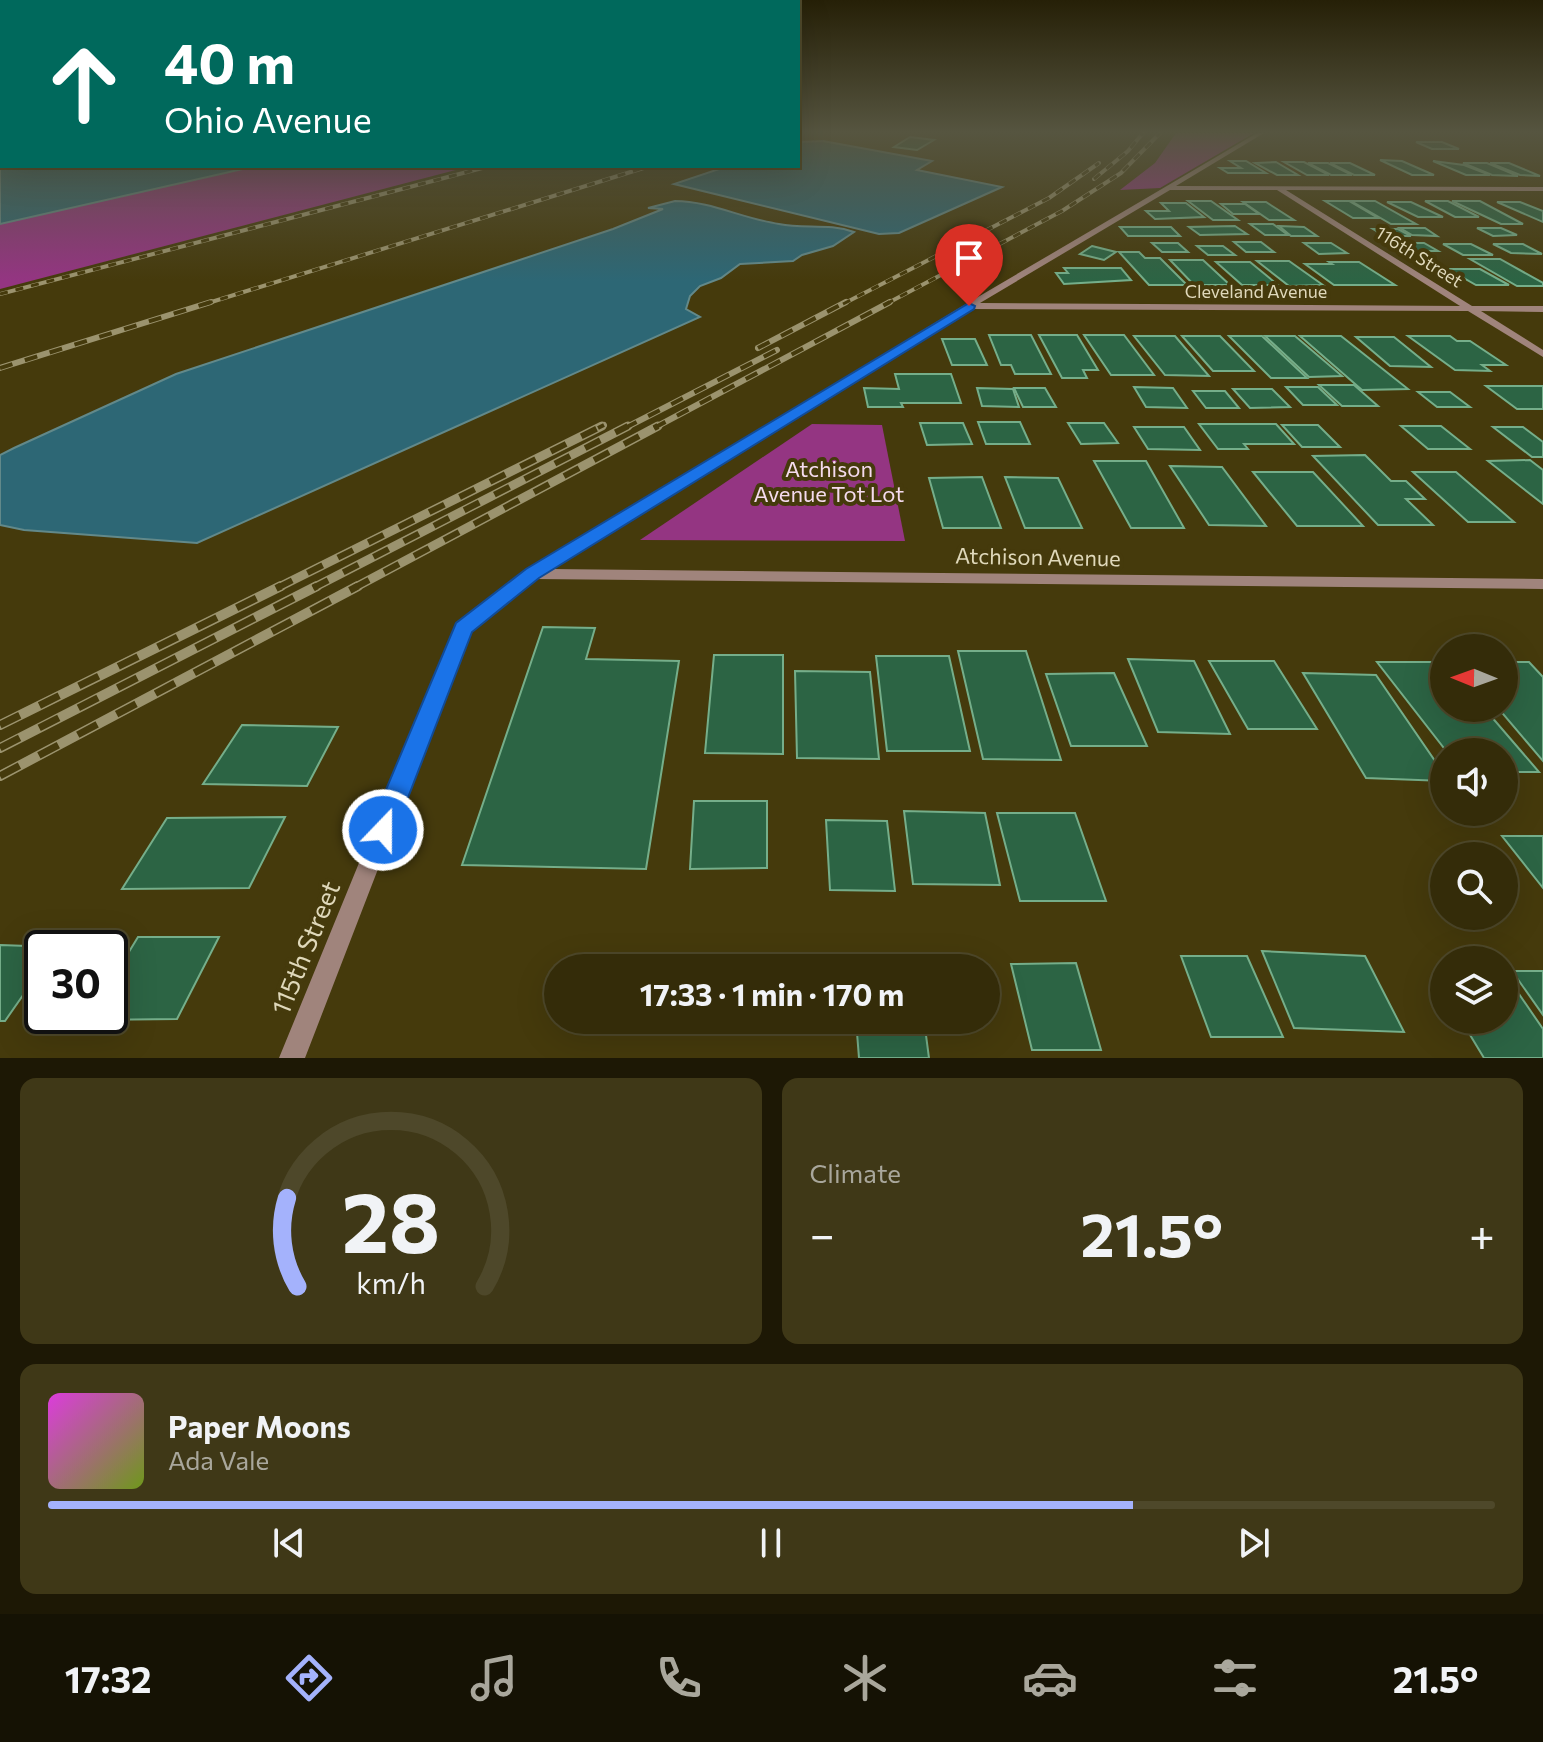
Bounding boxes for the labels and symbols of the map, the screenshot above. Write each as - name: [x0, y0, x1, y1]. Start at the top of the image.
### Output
- street label: 116th Street: [1372, 221, 1467, 292]
- pin: [935, 224, 1003, 306]
- street label: Cleveland Avenue: [1185, 280, 1327, 302]
- park label: Atchison Avenue Tot Lot: [754, 455, 904, 507]
- street label: Atchison Avenue: [955, 542, 1121, 571]
- north arrow: [1430, 634, 1518, 722]
- position arrow: [341, 788, 425, 872]
- street label: 115th Street: [264, 876, 345, 1019]
- speed limit sign: 30: [24, 930, 128, 1034]

